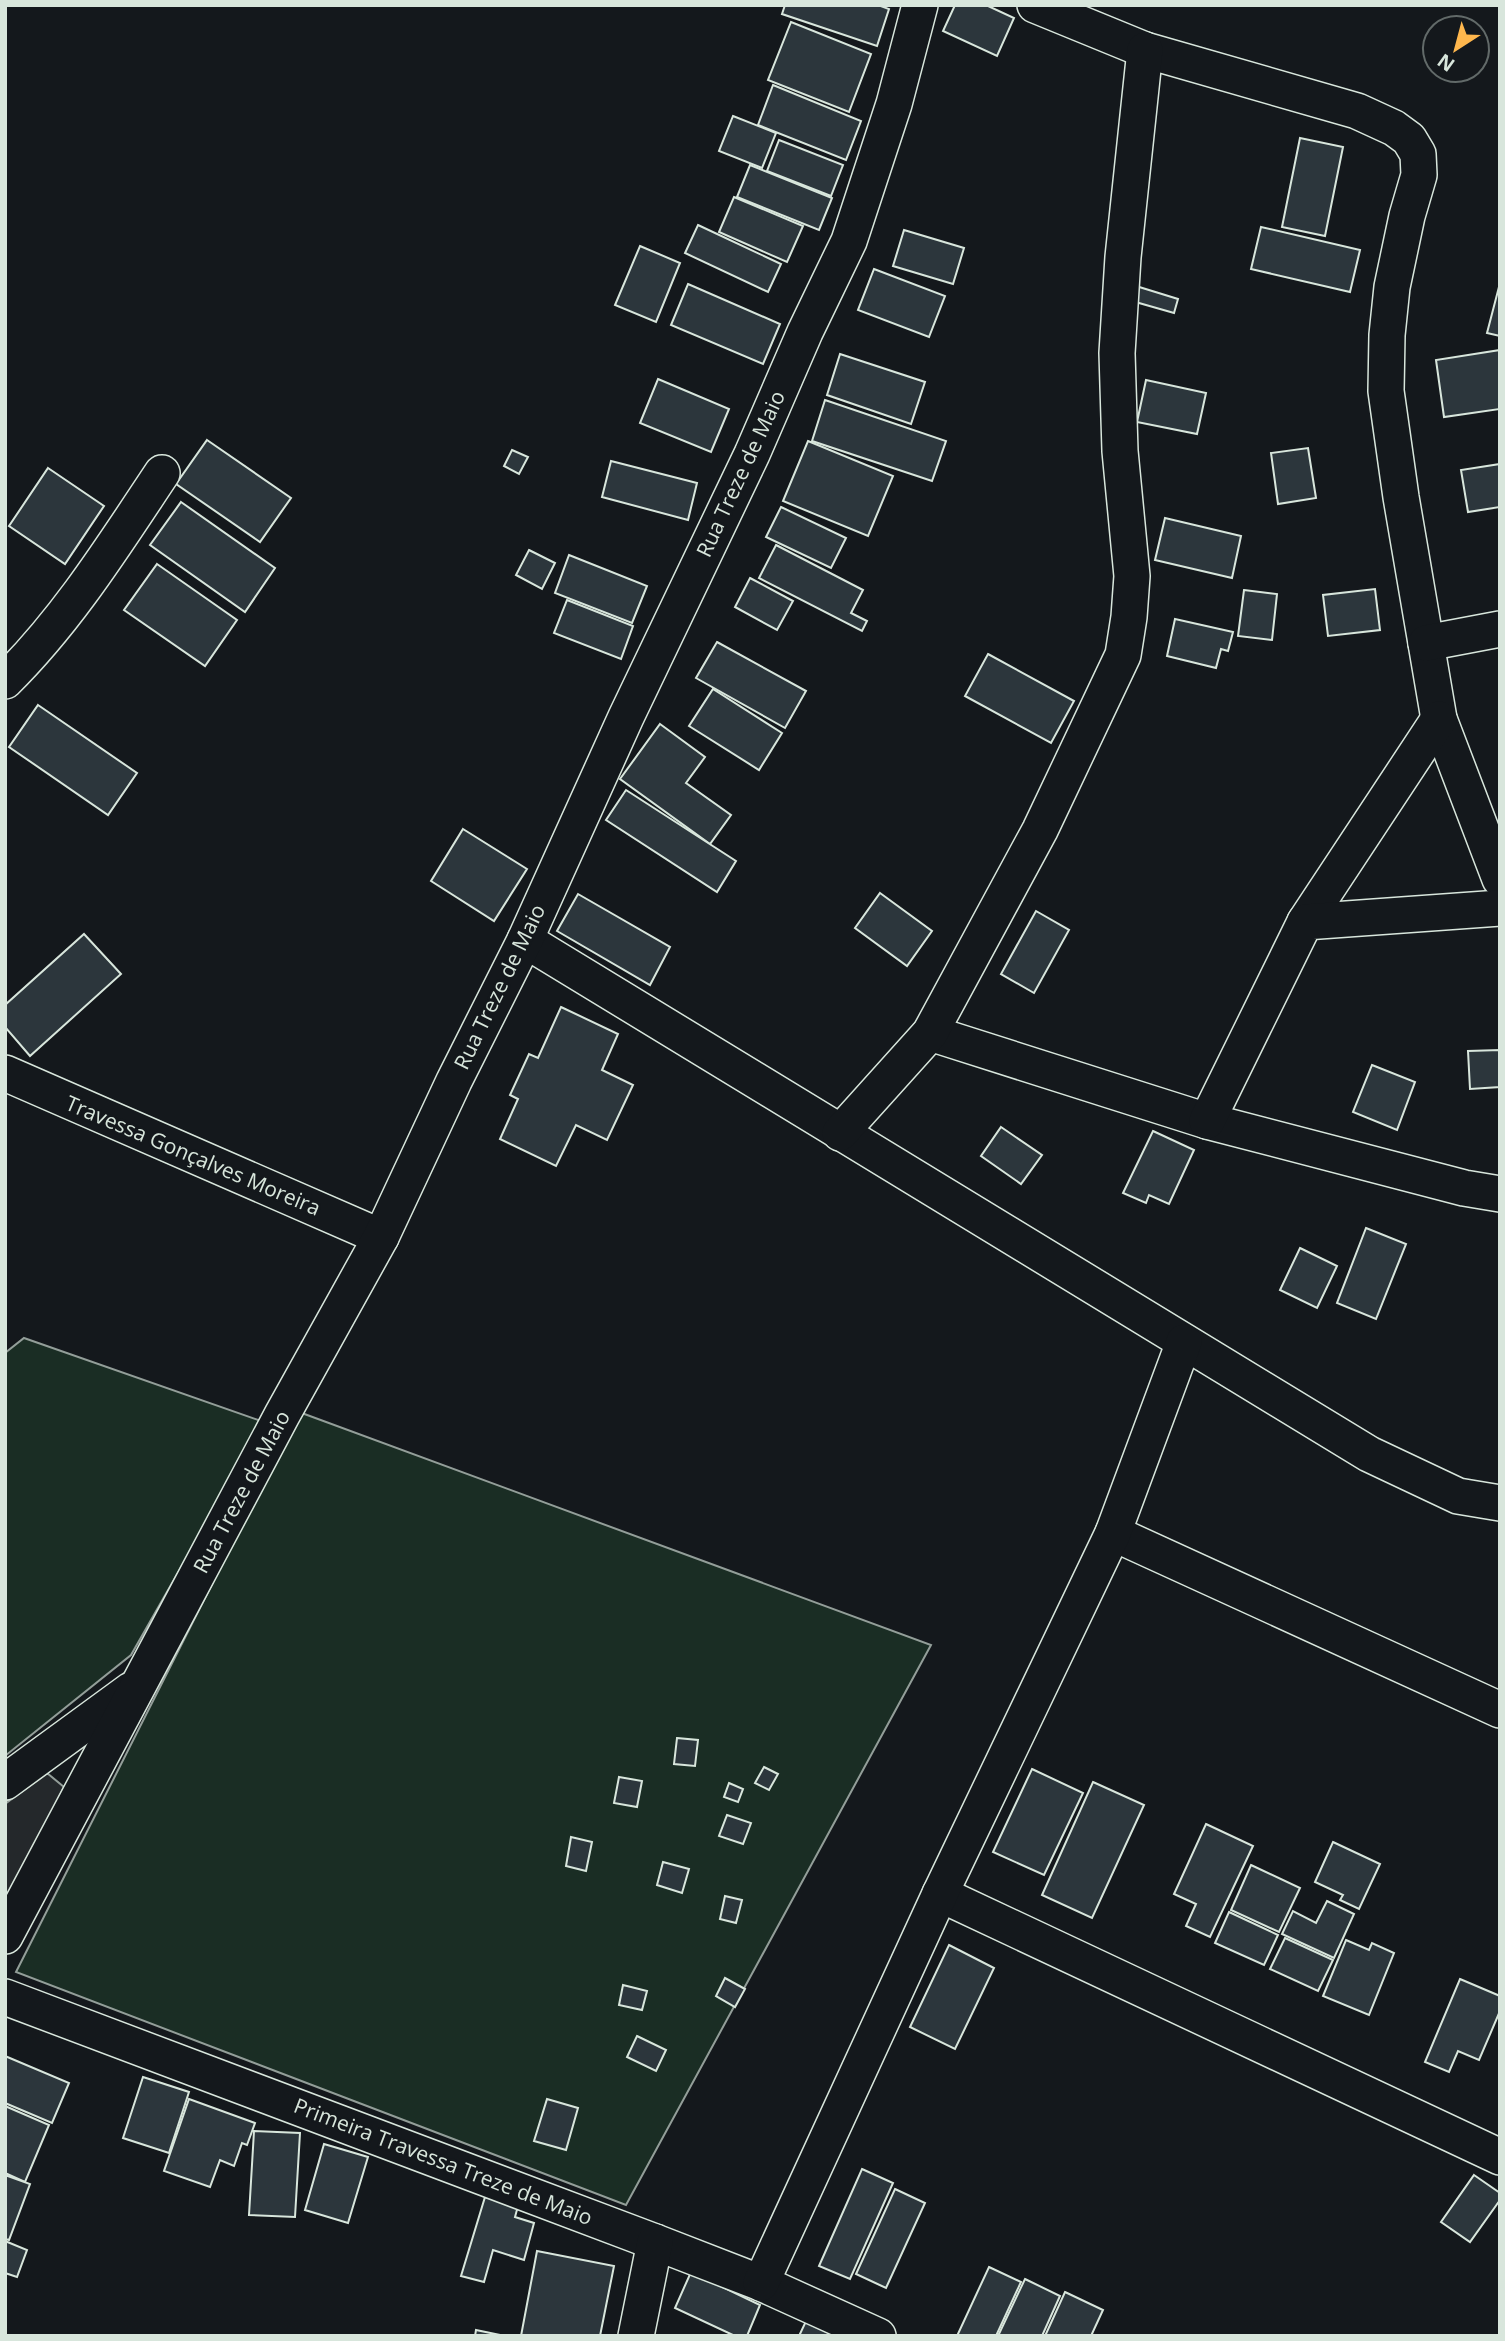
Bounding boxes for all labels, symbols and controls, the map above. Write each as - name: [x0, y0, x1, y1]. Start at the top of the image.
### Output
- north arrow: [1421, 14, 1491, 84]
- text: N: [1432, 48, 1460, 78]
- street label: Rua Treze de Maio: [689, 386, 791, 561]
- street label: Rua Treze de Maio: [447, 899, 551, 1074]
- street label: Travessa Gonçalves Moreira: [62, 1089, 325, 1222]
- street label: Rua Treze de Maio: [186, 1405, 296, 1578]
- street label: Primeira Travessa Treze de Maio: [290, 2091, 597, 2231]

